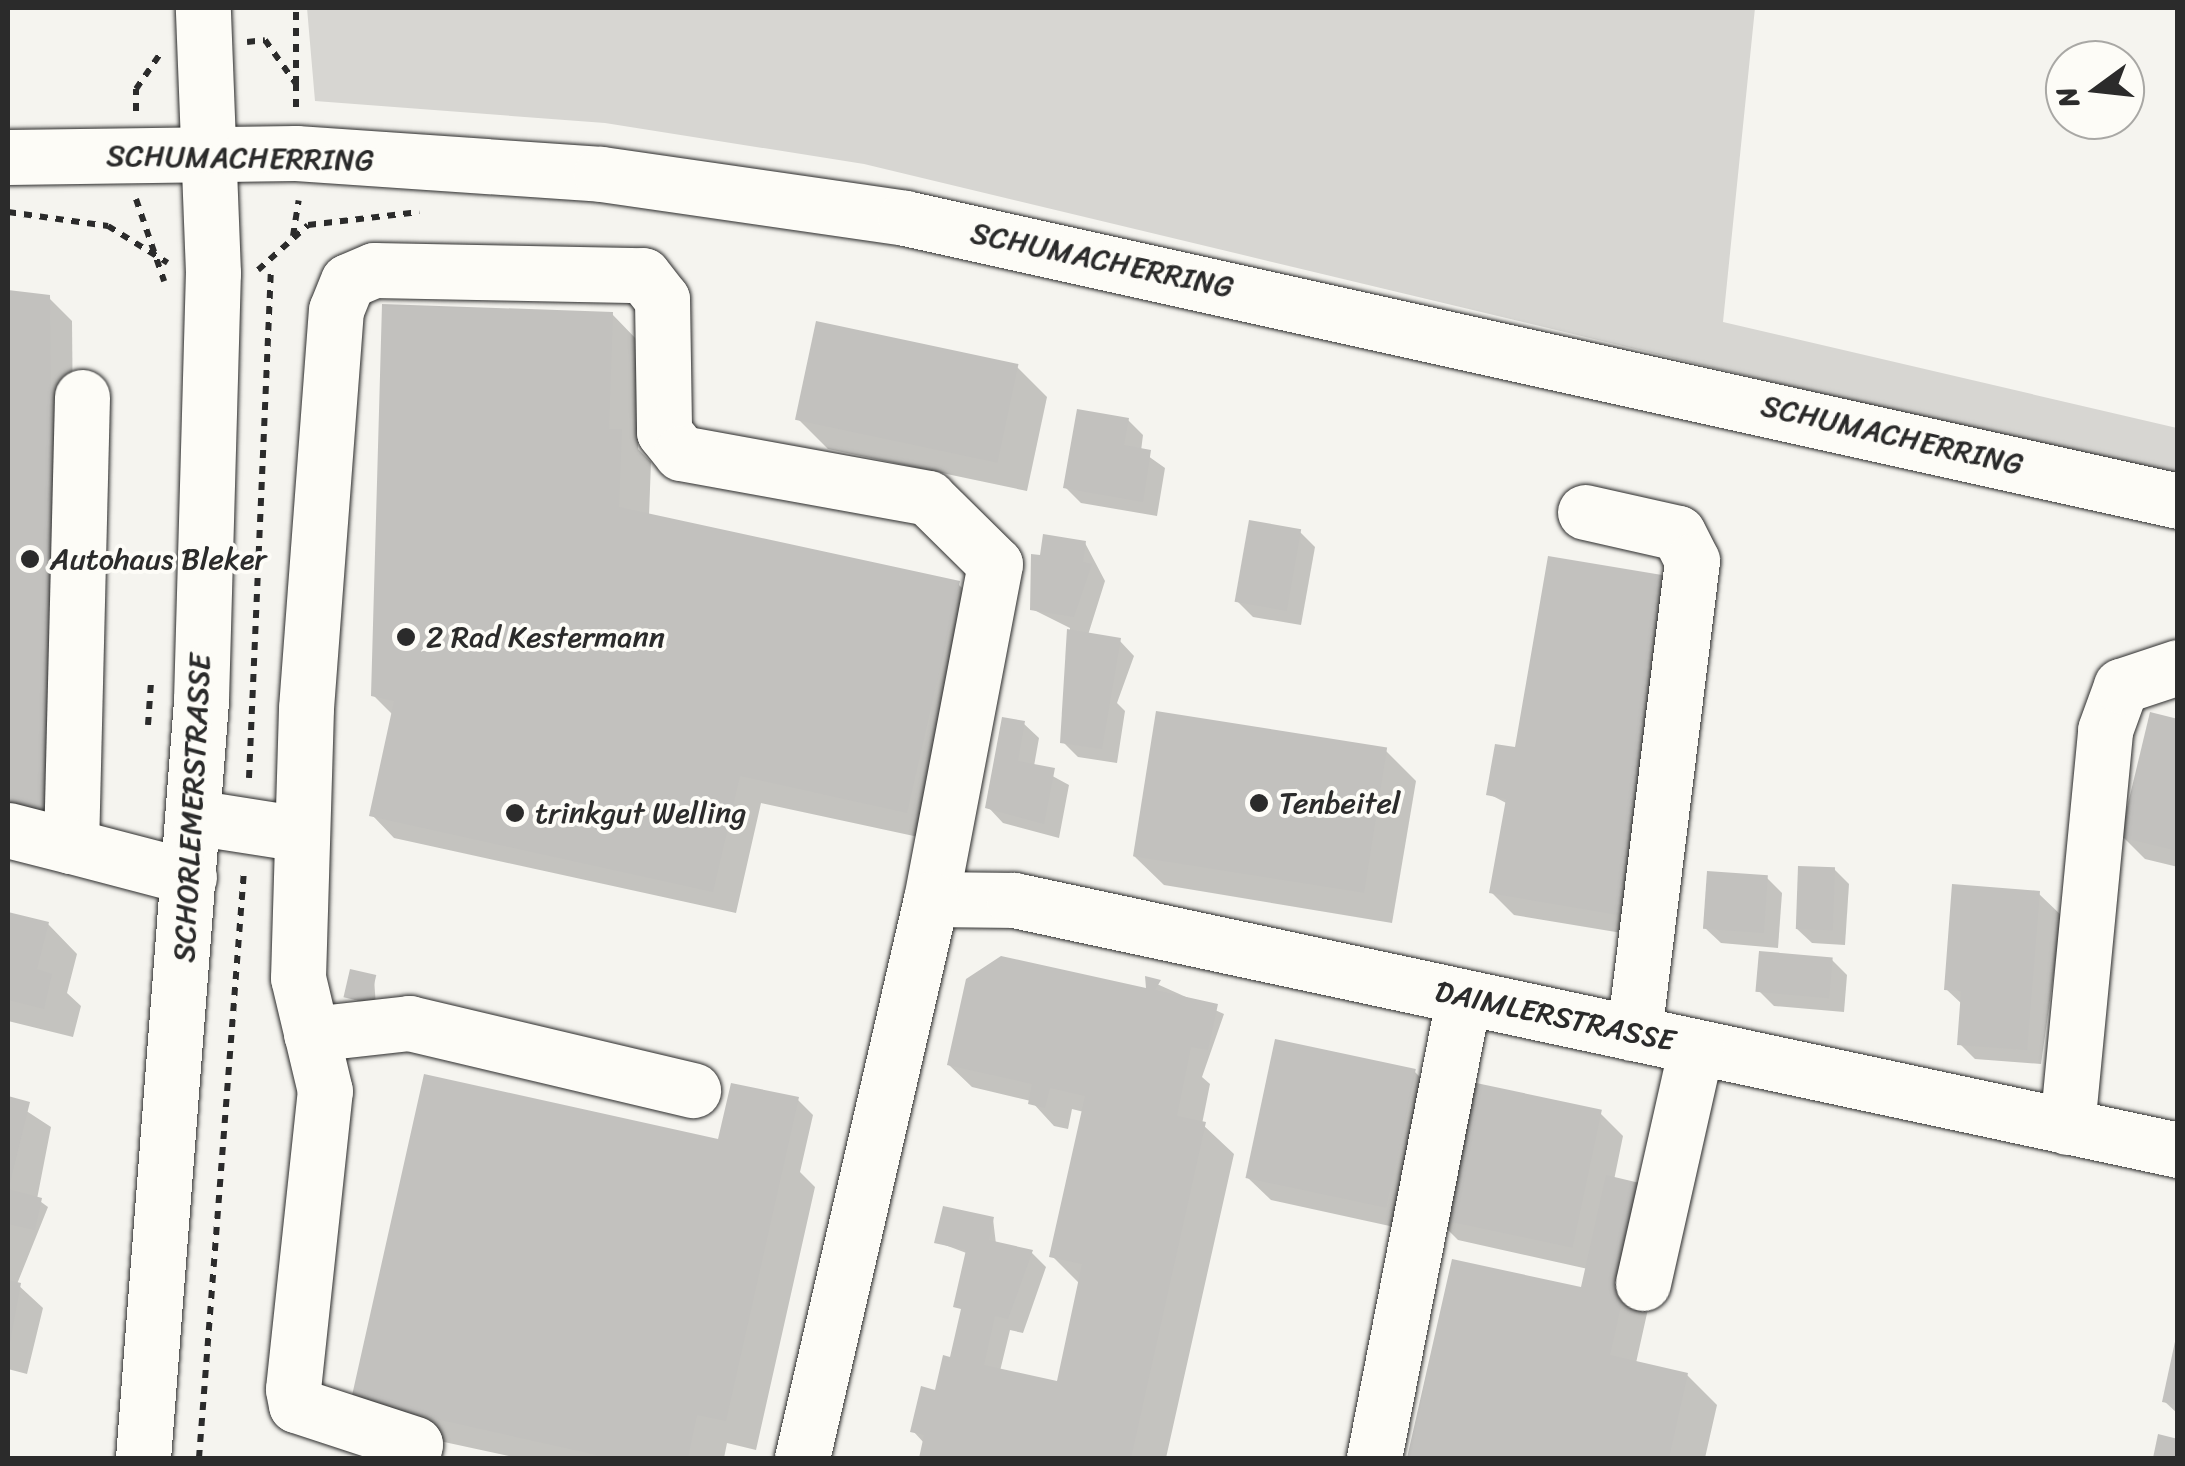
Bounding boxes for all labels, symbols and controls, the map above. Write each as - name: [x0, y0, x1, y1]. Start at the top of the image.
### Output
- north arrow: [2045, 40, 2145, 140]
- text: N: [2041, 82, 2094, 113]
- street label: SCHUMACHERRING: [106, 138, 374, 178]
- street label: SCHUMACHERRING: [968, 215, 1236, 305]
- street label: SCHUMACHERRING: [1758, 387, 2026, 483]
- place label: Autohaus Bleker: [50, 541, 268, 577]
- marker: Autohaus Bleker: [19, 548, 41, 570]
- place label: 2 Rad Kestermann: [426, 619, 667, 655]
- marker: 2 Rad Kestermann: [395, 626, 417, 648]
- street label: SCHORLEMERSTRASSE: [166, 653, 218, 963]
- place label: Tenbeitel: [1279, 785, 1400, 821]
- marker: Tenbeitel: [1248, 792, 1270, 814]
- place label: trinkgut Welling: [535, 795, 747, 831]
- marker: trinkgut Welling: [504, 802, 526, 824]
- street label: DAIMLERSTRASSE: [1432, 973, 1678, 1059]

